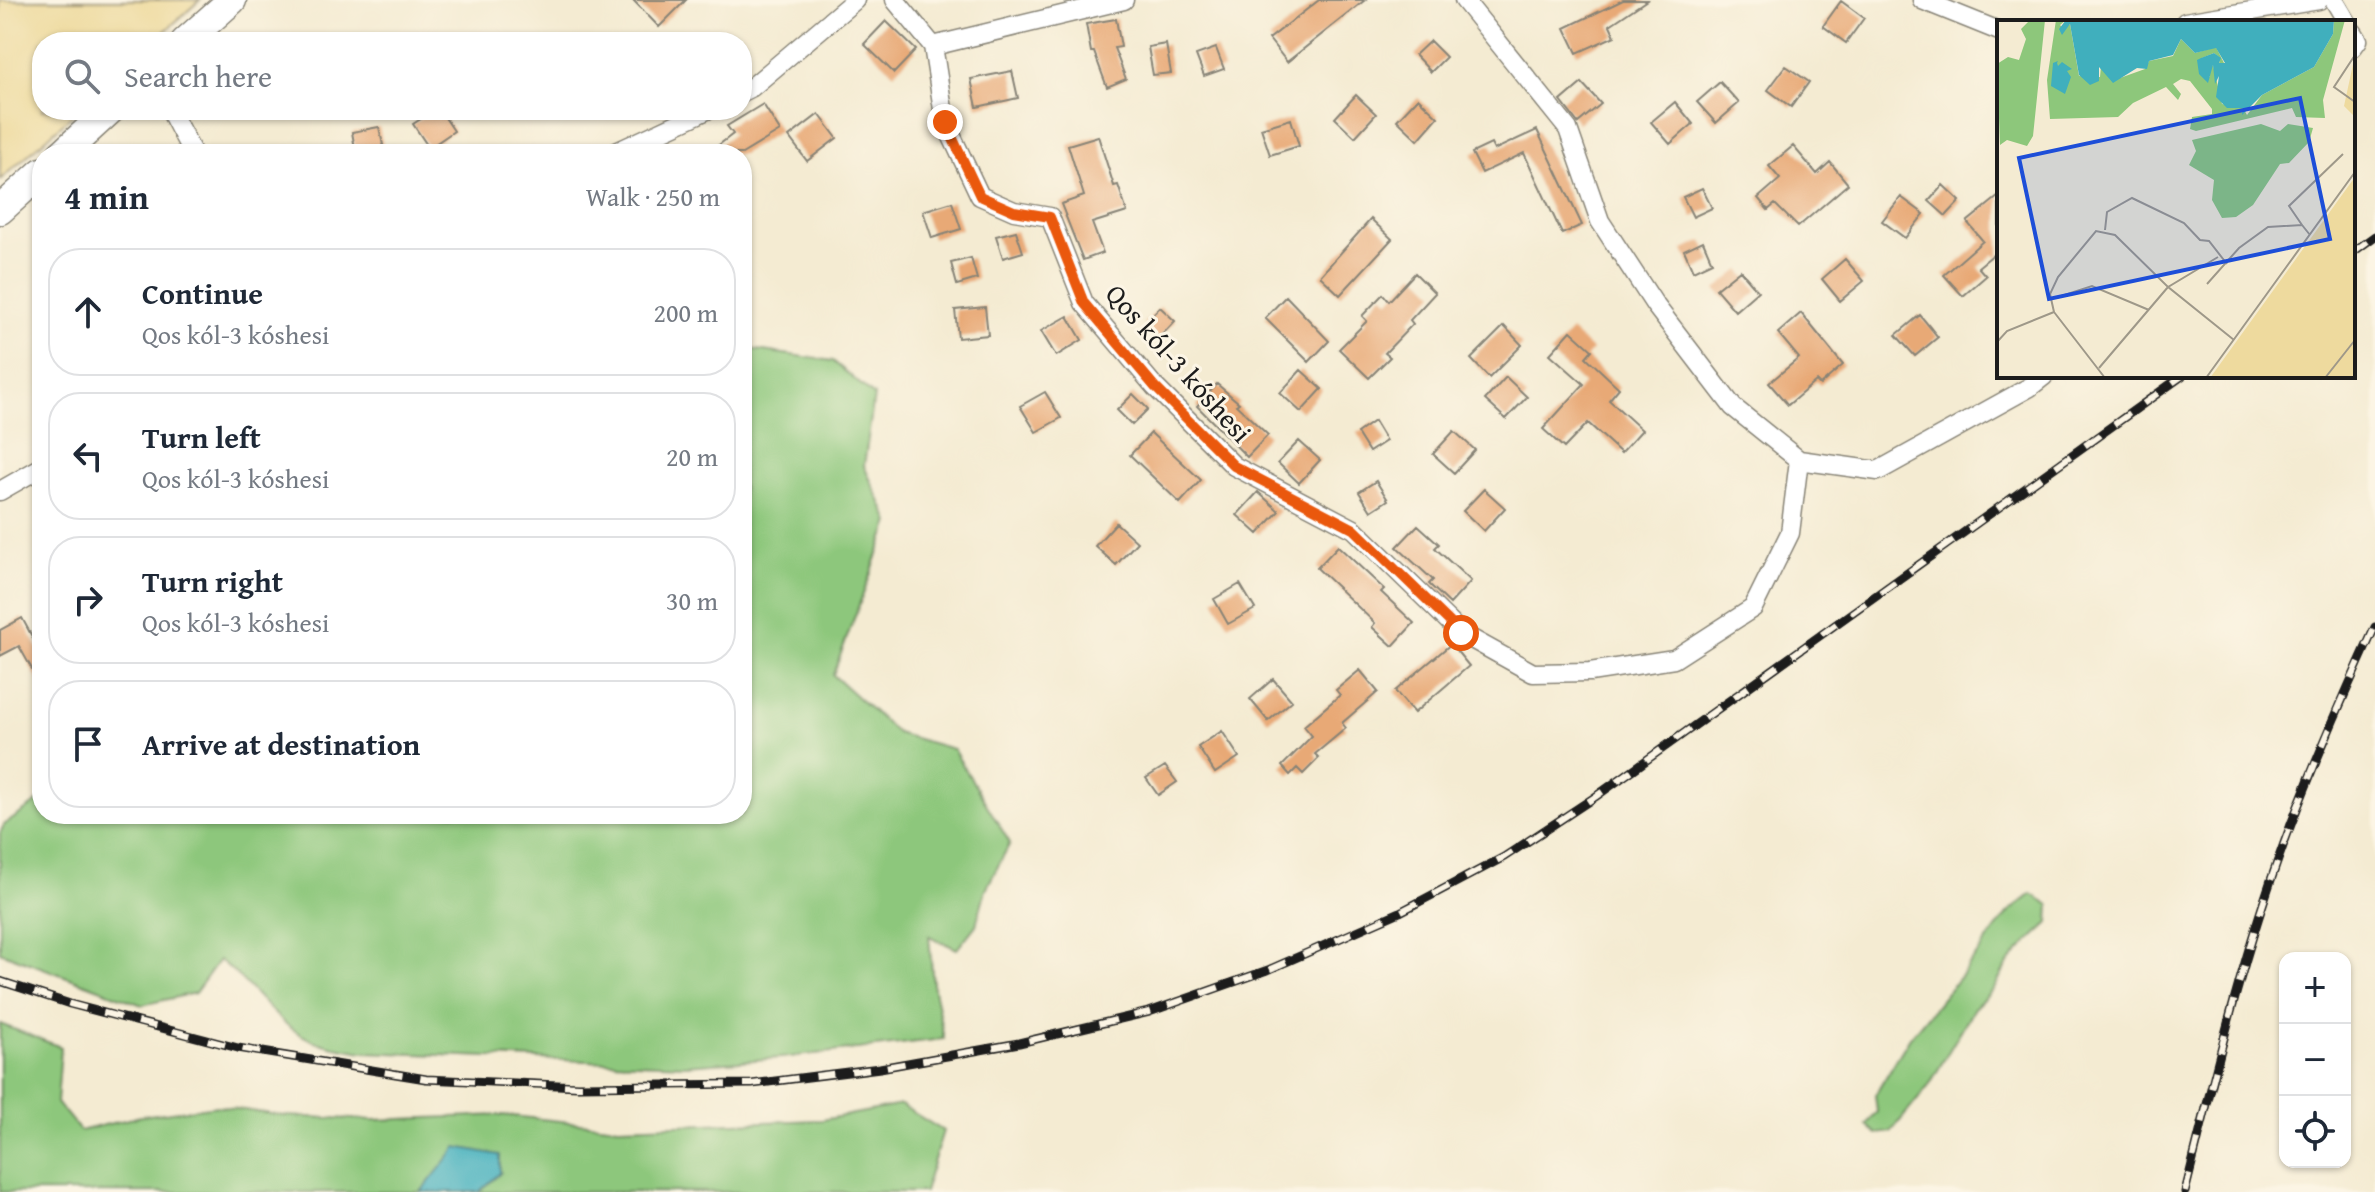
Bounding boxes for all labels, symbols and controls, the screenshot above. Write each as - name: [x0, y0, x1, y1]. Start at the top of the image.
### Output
- inset map: [1997, 20, 2355, 378]
- search box: [32, 32, 752, 120]
- icon: search: [60, 54, 104, 98]
- text: Search here: [124, 54, 272, 98]
- route end: [927, 104, 963, 140]
- text: 4 min: [64, 172, 149, 221]
- text: Walk · 250 m: [586, 177, 720, 216]
- text: Continue: [142, 271, 263, 315]
- street label: Qos kól-3 kóshesi: [1097, 274, 1262, 451]
- icon: ahead: [66, 290, 110, 334]
- text: 200 m: [653, 293, 718, 332]
- text: Qos kól-3 kóshesi: [142, 315, 329, 354]
- text: Turn left: [142, 415, 261, 459]
- icon: left: [66, 434, 110, 478]
- text: 20 m: [666, 437, 718, 476]
- text: Qos kól-3 kóshesi: [142, 459, 329, 498]
- text: Turn right: [142, 559, 283, 603]
- icon: right: [66, 578, 110, 622]
- text: 30 m: [666, 581, 718, 620]
- text: Qos kól-3 kóshesi: [142, 603, 329, 642]
- route start: [1443, 615, 1479, 651]
- icon: arrive: [66, 722, 110, 766]
- text: Arrive at destination: [142, 722, 420, 766]
- map controls: [2279, 952, 2351, 1168]
- button: +: [2279, 952, 2351, 1024]
- button: −: [2279, 1024, 2351, 1096]
- button: locate: [2279, 1096, 2351, 1168]

